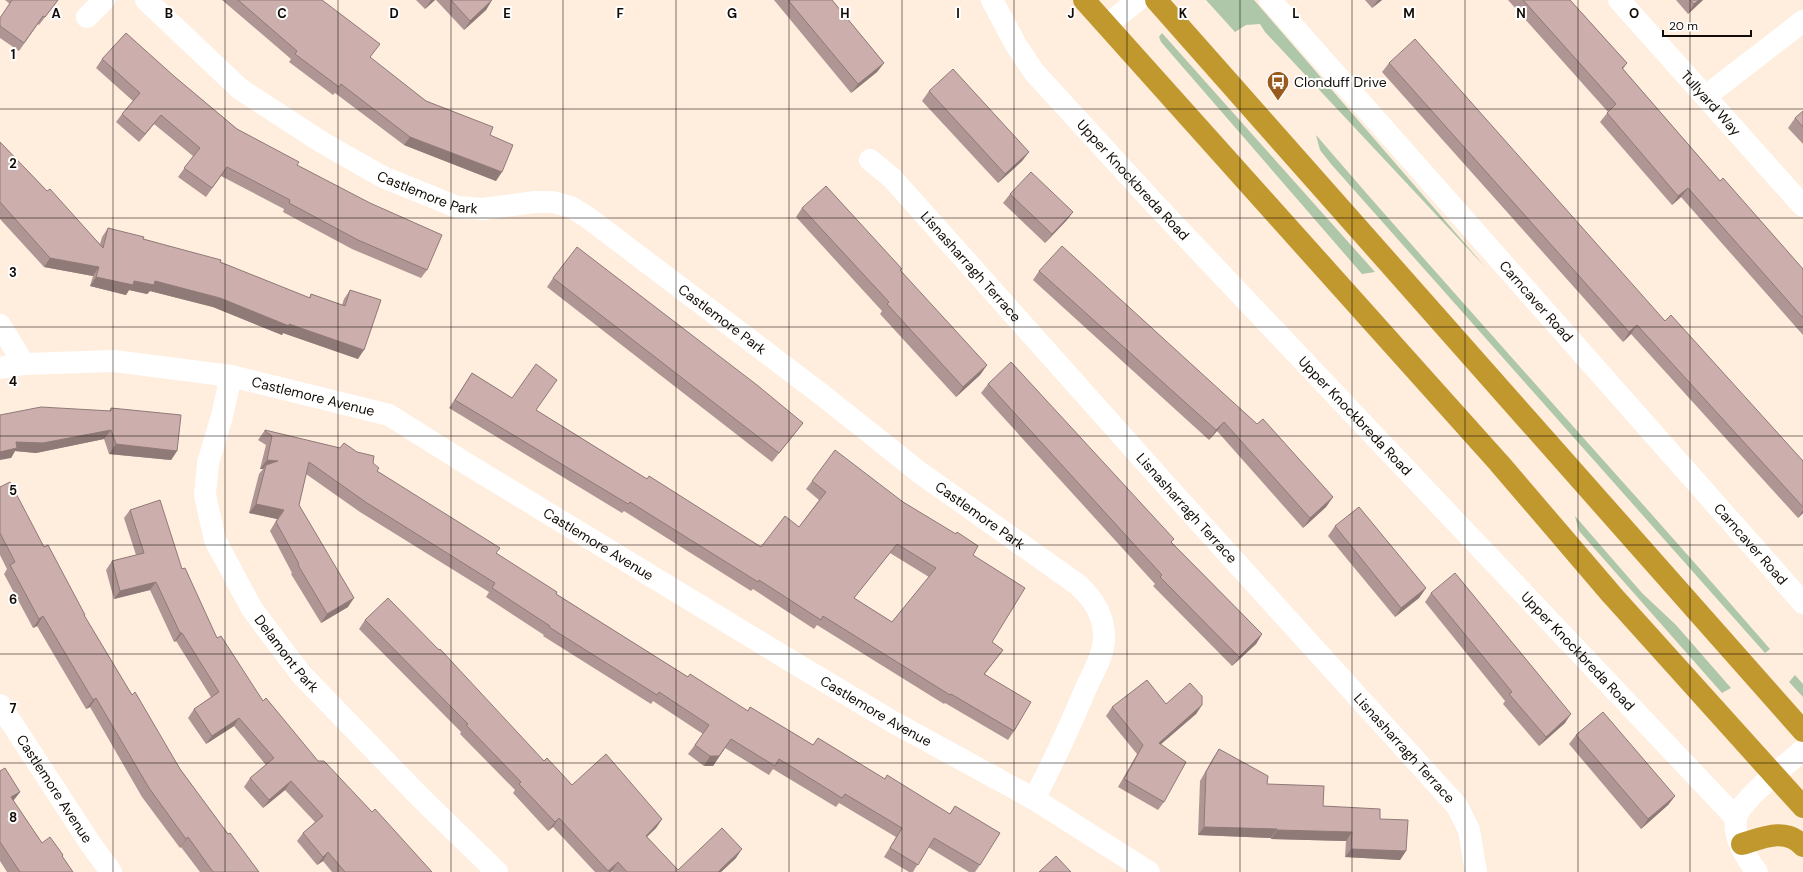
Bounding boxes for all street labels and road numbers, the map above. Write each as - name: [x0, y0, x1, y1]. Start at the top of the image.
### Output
- street label: Tullyard Way: [1677, 66, 1745, 140]
- street label: Upper Knockbreda Road: [1073, 116, 1193, 244]
- street label: Castlemore Park: [374, 166, 478, 218]
- street label: Lisnasharragh Terrace: [917, 207, 1025, 326]
- street label: Carncaver Road: [1495, 257, 1577, 346]
- street label: Castlemore Park: [675, 280, 770, 359]
- street label: Upper Knockbreda Road: [1295, 352, 1416, 479]
- street label: Castlemore Avenue: [250, 372, 377, 420]
- street label: Lisnasharragh Terrace: [1133, 449, 1241, 567]
- street label: Castlemore Park: [932, 477, 1029, 553]
- street label: Carncaver Road: [1710, 499, 1792, 588]
- street label: Castlemore Avenue: [540, 503, 657, 584]
- street label: Upper Knockbreda Road: [1517, 588, 1639, 714]
- street label: Delamont Park: [250, 611, 323, 696]
- street label: Castlemore Avenue: [817, 672, 935, 750]
- street label: Lisnasharragh Terrace: [1350, 689, 1459, 807]
- street label: Castlemore Avenue: [13, 731, 97, 846]

